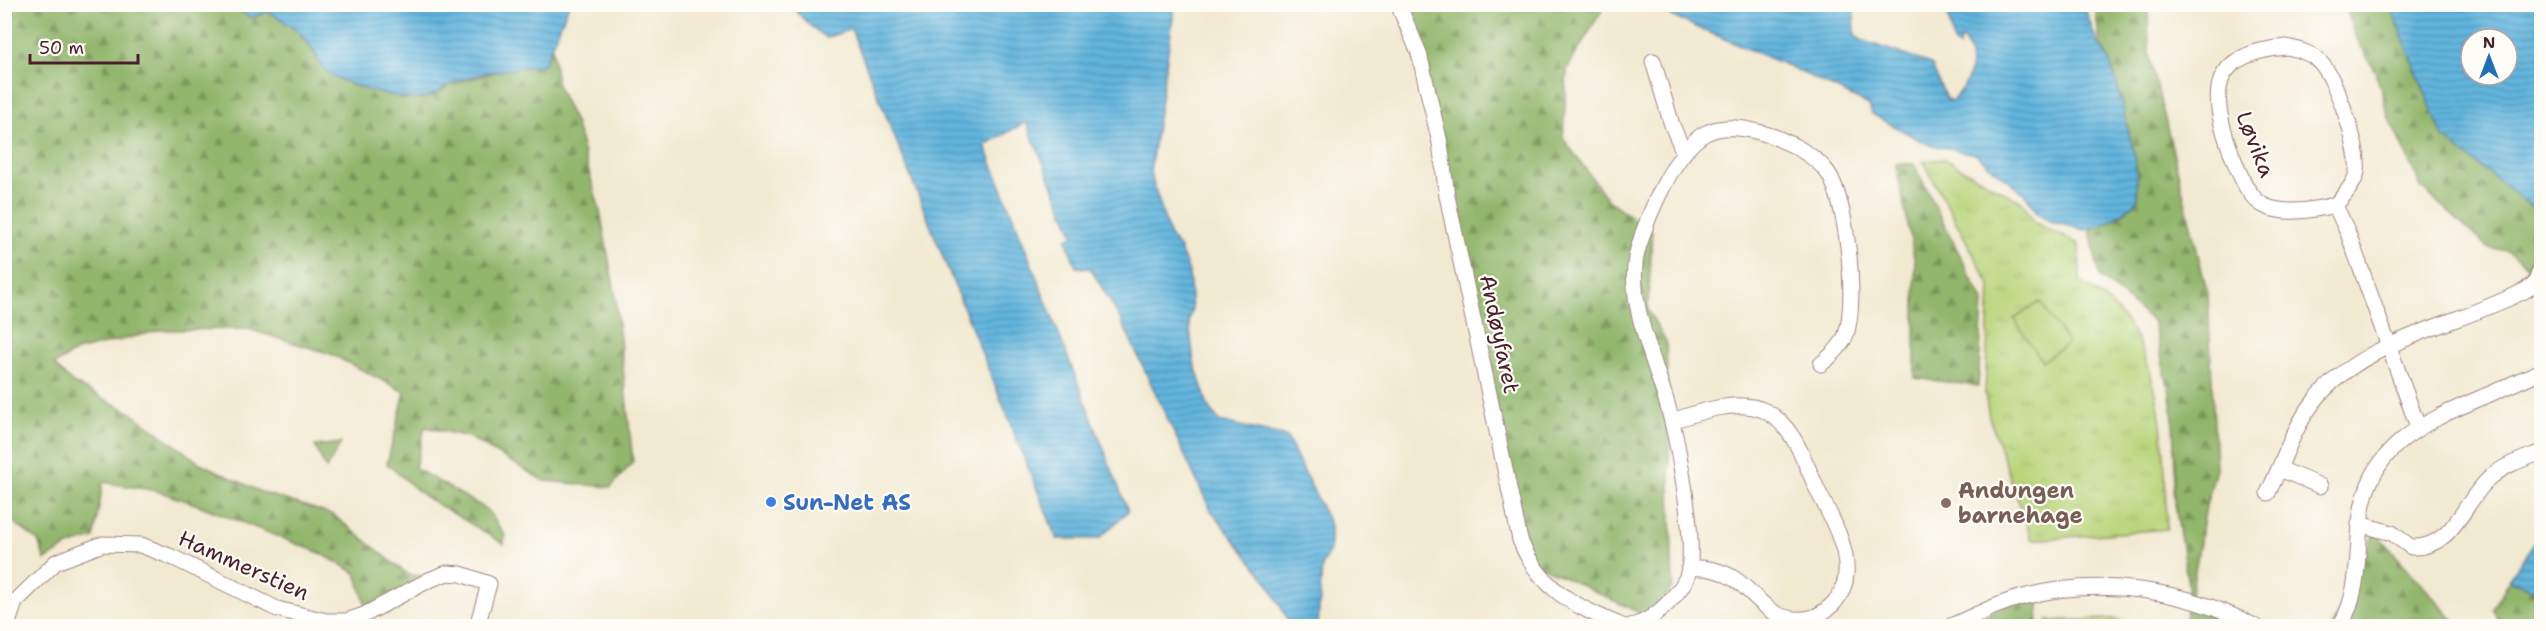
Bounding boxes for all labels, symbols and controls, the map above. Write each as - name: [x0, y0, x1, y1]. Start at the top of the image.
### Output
- scale bar: [30, 27, 138, 65]
- north arrow: [2459, 27, 2519, 87]
- text: N: [2483, 32, 2495, 53]
- text: 50 m: [39, 36, 84, 60]
- street label: Løvika: [2229, 107, 2282, 182]
- street label: Andøyfaret: [1473, 272, 1526, 396]
- place label: Andungen barnehage: [1958, 476, 2083, 530]
- place label: Sun-Net AS: [783, 488, 911, 517]
- marker: Sun-Net AS: [764, 495, 778, 509]
- marker: Andungen barnehage: [1939, 496, 1953, 510]
- street label: Hammerstien: [174, 524, 314, 607]

